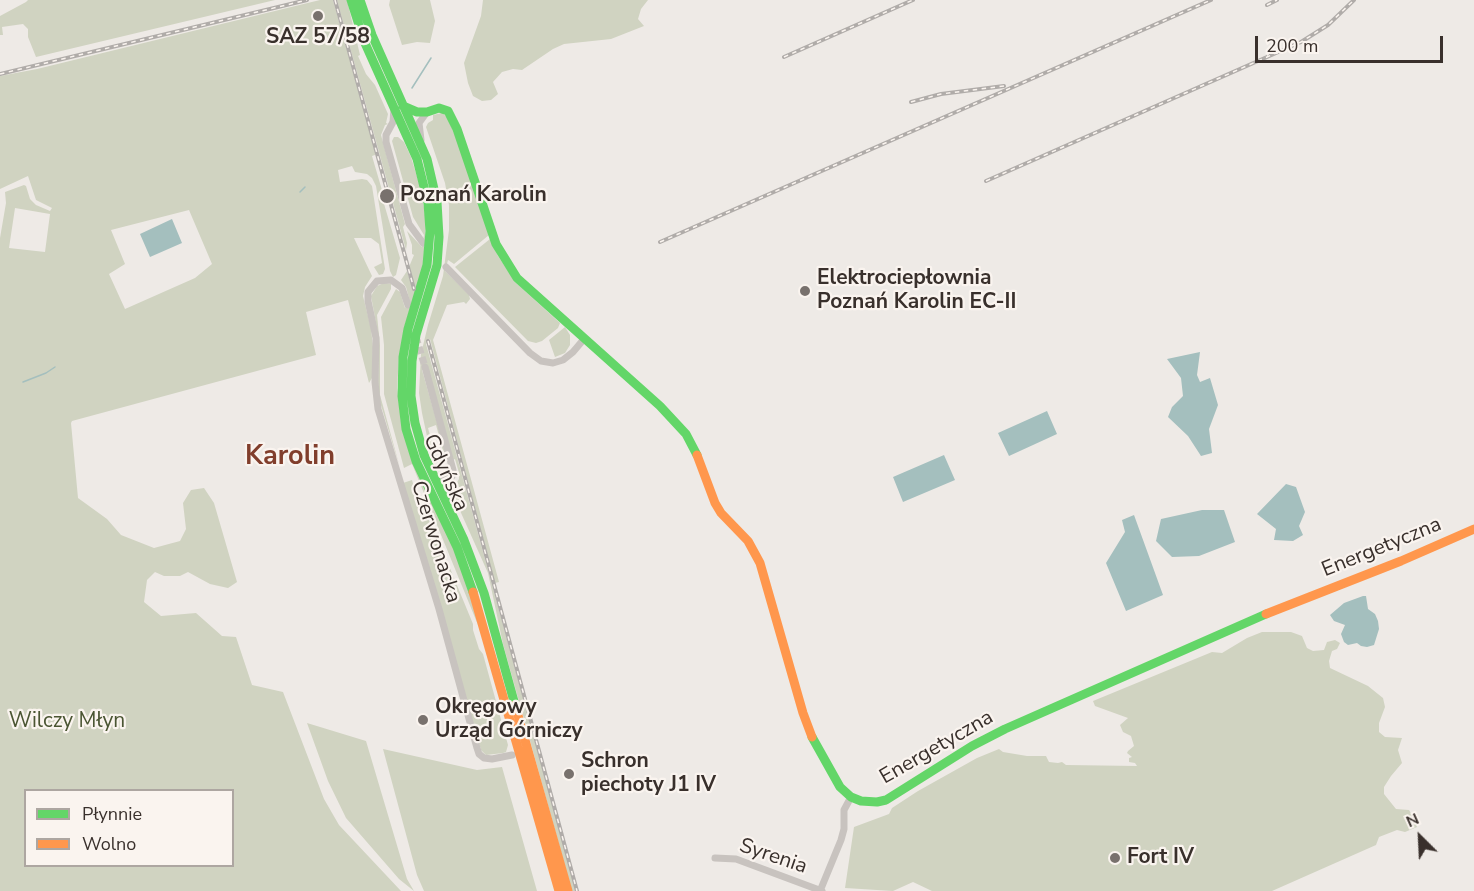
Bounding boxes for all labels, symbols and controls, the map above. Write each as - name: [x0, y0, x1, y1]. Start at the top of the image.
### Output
- marker: SAZ 57/58: [311, 9, 325, 23]
- scale bar: [1258, 24, 1446, 62]
- place label: SAZ 57/58: [266, 25, 370, 51]
- text: 200 m: [1266, 34, 1318, 58]
- place label: Poznań Karolin: [400, 183, 547, 209]
- marker: Poznań Karolin: [378, 187, 396, 205]
- place label: Elektrociepłownia Poznań Karolin EC-II: [817, 266, 1016, 316]
- marker: Elektrociepłownia Poznań Karolin EC-II: [798, 284, 812, 298]
- street label: Gdyńska: [417, 430, 473, 516]
- district label: Karolin: [245, 441, 335, 473]
- street label: Czerwonacka: [405, 478, 465, 606]
- street label: Energetyczna: [1318, 513, 1446, 583]
- place label: Okręgowy Urząd Górniczy: [435, 695, 583, 745]
- street label: Energetyczna: [876, 705, 998, 791]
- park label: Wilczy Młyn: [9, 709, 125, 735]
- marker: Okręgowy Urząd Górniczy: [416, 713, 430, 727]
- place label: Schron piechoty J1 IV: [581, 749, 716, 799]
- marker: Schron piechoty J1 IV: [562, 767, 576, 781]
- legend: [24, 789, 234, 867]
- text: Płynnie: [82, 802, 142, 826]
- north arrow: [1390, 807, 1450, 867]
- text: N: [1403, 808, 1423, 833]
- text: Wolno: [82, 832, 136, 856]
- street label: Syrenia: [736, 834, 810, 880]
- place label: Fort IV: [1127, 845, 1194, 871]
- marker: Fort IV: [1108, 851, 1122, 865]

